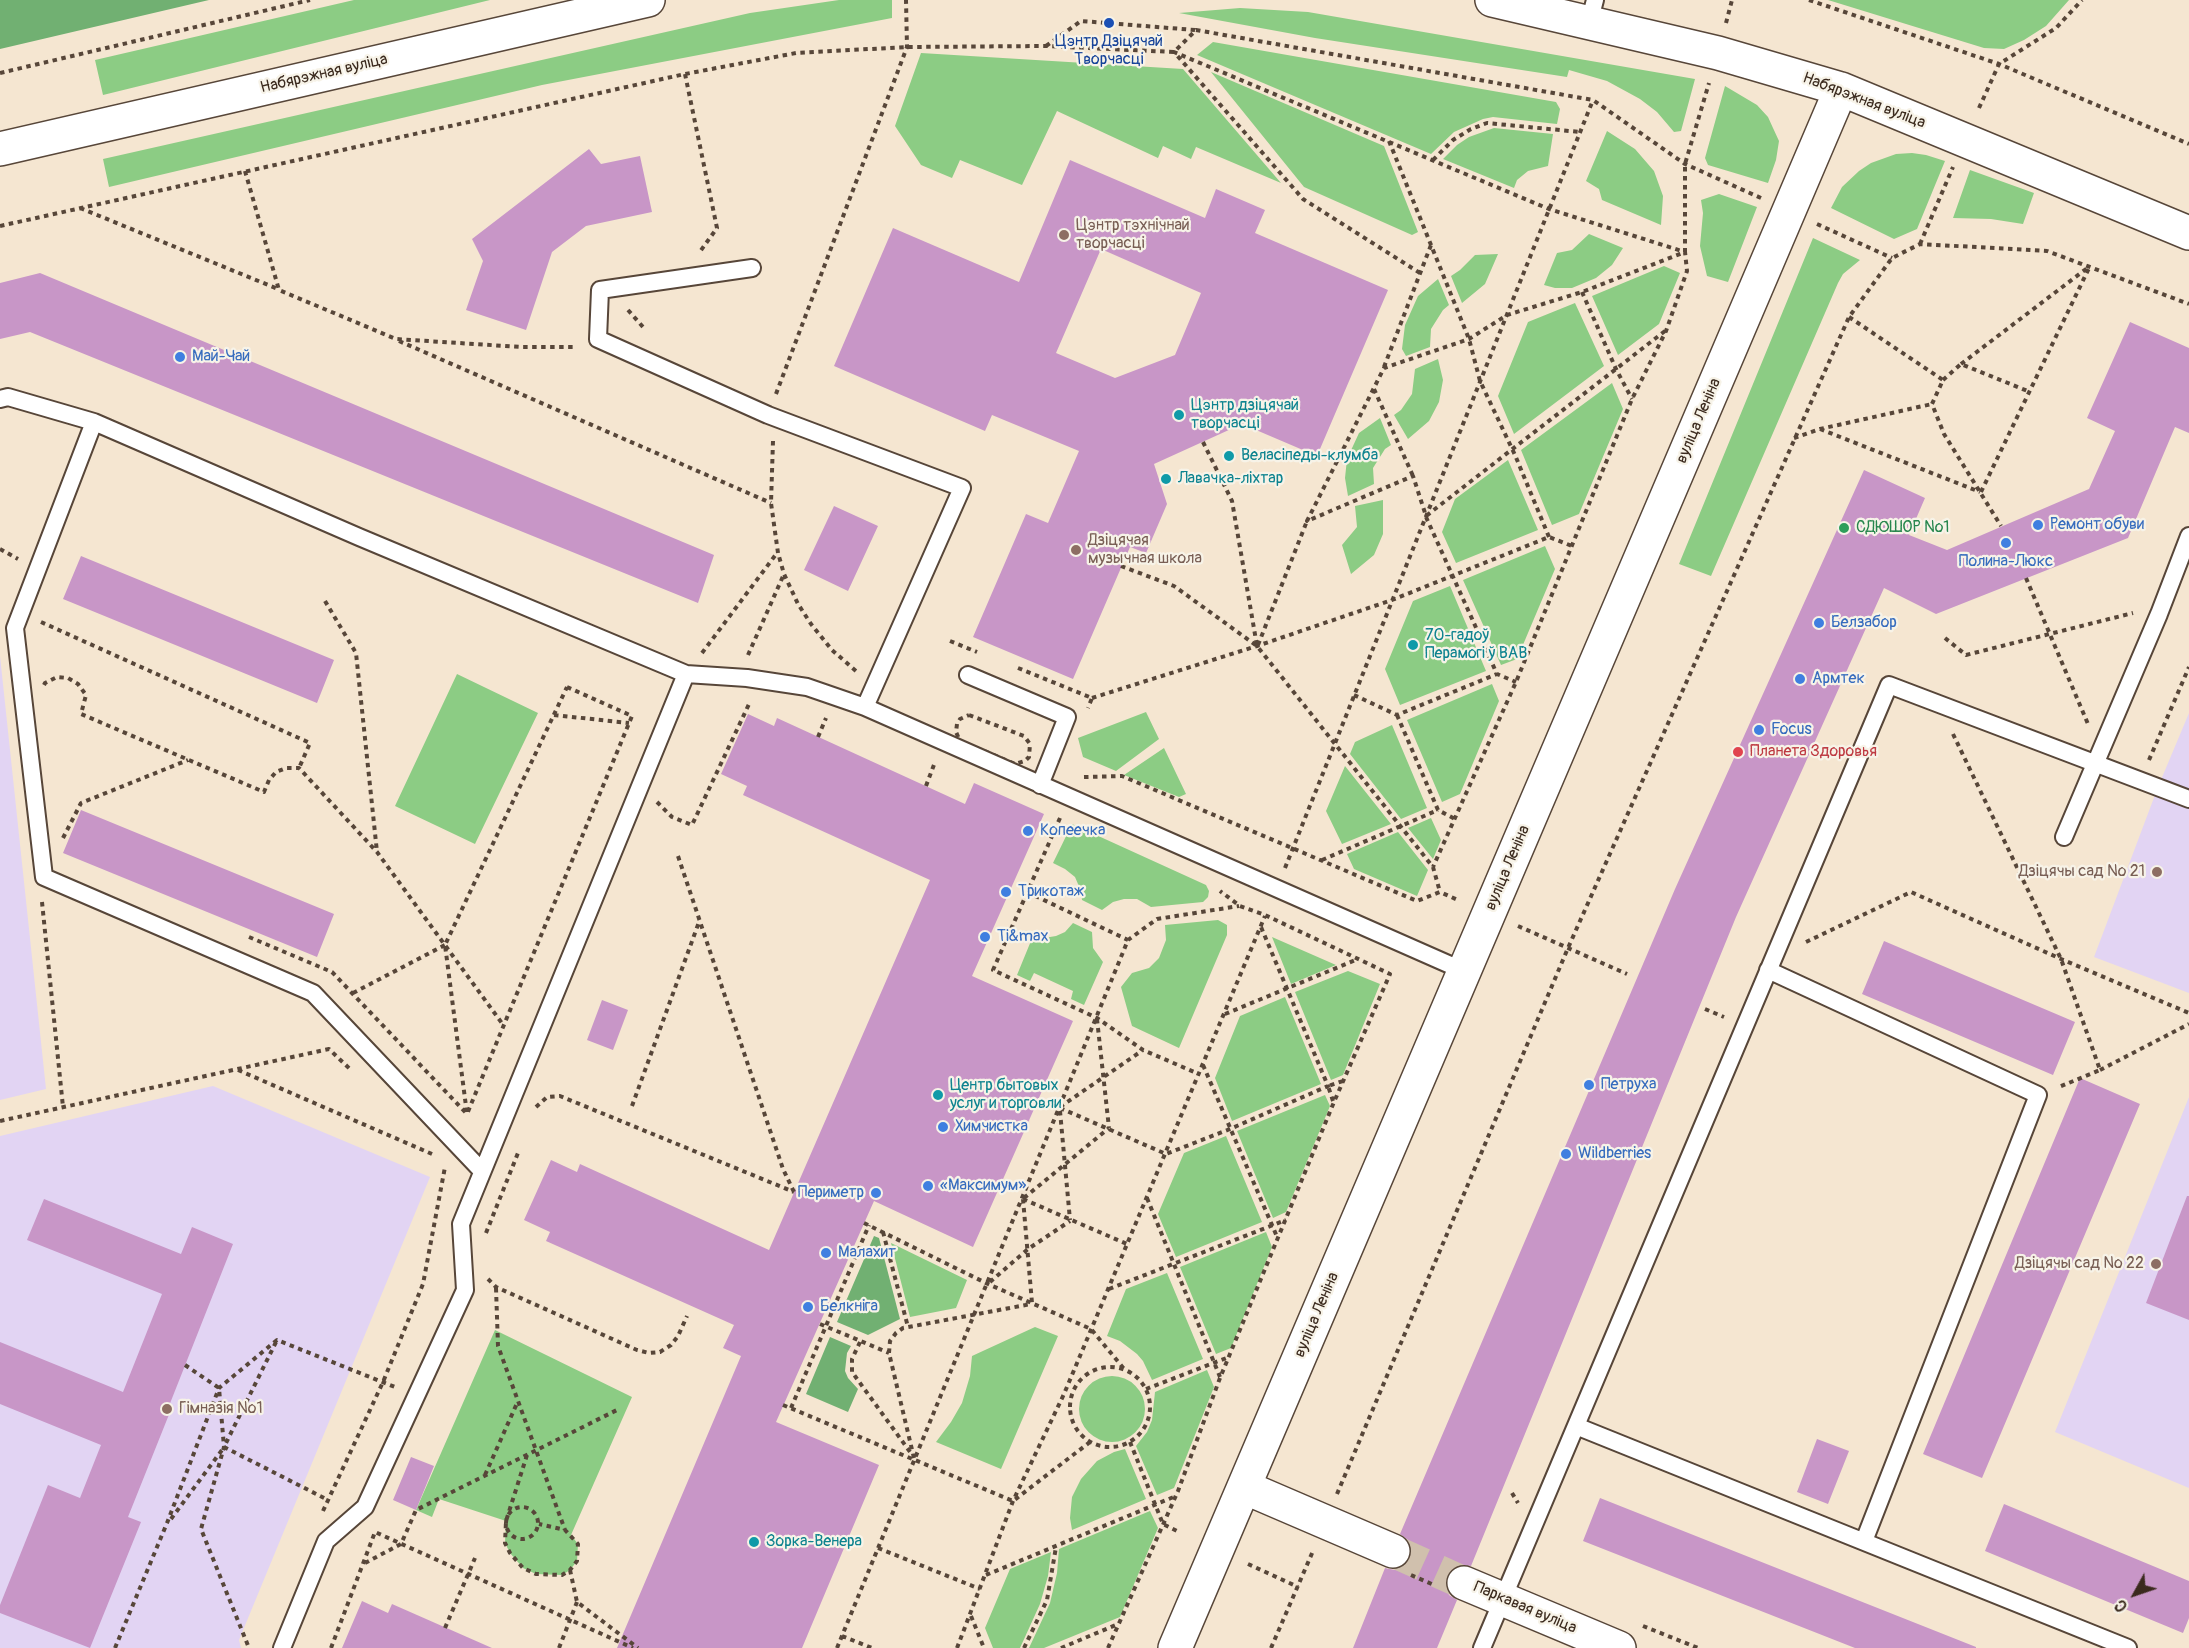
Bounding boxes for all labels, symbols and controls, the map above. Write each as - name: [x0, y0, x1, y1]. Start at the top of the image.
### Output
- marker: Цэнтр Дзіцячай Творчасці: [1102, 16, 1116, 30]
- place label: Цэнтр Дзіцячай Творчасці: [1055, 32, 1163, 70]
- street label: Набярэжная вуліца: [258, 50, 390, 98]
- street label: Набярэжная вуліца: [1800, 69, 1928, 133]
- place label: Цэнтр тэхнічнай творчасці: [1076, 216, 1190, 254]
- marker: Цэнтр тэхнічнай творчасці: [1057, 228, 1071, 242]
- place label: Май-Чай: [192, 347, 250, 367]
- marker: Май-Чай: [173, 350, 187, 364]
- street label: вуліца Леніна: [1672, 376, 1726, 466]
- place label: Цэнтр дзіцячай творчасці: [1191, 396, 1299, 434]
- marker: Цэнтр дзіцячай творчасці: [1172, 408, 1186, 422]
- place label: Веласіпеды-клумба: [1241, 446, 1378, 466]
- marker: Веласіпеды-клумба: [1222, 449, 1236, 463]
- place label: Лавачка-ліхтар: [1178, 469, 1283, 489]
- marker: Лавачка-ліхтар: [1159, 472, 1173, 486]
- place label: Ремонт обуви: [2050, 515, 2144, 535]
- place label: СДЮШОР №1: [1856, 518, 1950, 538]
- marker: Ремонт обуви: [2031, 518, 2045, 532]
- marker: СДЮШОР №1: [1837, 521, 1851, 535]
- place label: Дзіцячая музычная школа: [1088, 531, 1202, 569]
- marker: Полина-Люкс: [1999, 536, 2013, 550]
- marker: Дзіцячая музычная школа: [1069, 543, 1083, 557]
- place label: Полина-Люкс: [1959, 552, 2053, 572]
- place label: Белзабор: [1831, 613, 1897, 633]
- marker: Белзабор: [1812, 616, 1826, 630]
- place label: 70-гадоў Перамогі ў ВАВ: [1425, 626, 1527, 664]
- marker: 70-гадоў Перамогі ў ВАВ: [1406, 638, 1420, 652]
- place label: Армтек: [1812, 669, 1865, 689]
- marker: Армтек: [1793, 672, 1807, 686]
- place label: Focus: [1771, 720, 1812, 740]
- marker: Focus: [1752, 723, 1766, 737]
- place label: Планета Здоровья: [1750, 742, 1877, 762]
- marker: Планета Здоровья: [1731, 745, 1745, 759]
- place label: Копеечка: [1040, 821, 1105, 841]
- street label: вуліца Леніна: [1481, 823, 1535, 913]
- marker: Копеечка: [1021, 824, 1035, 838]
- place label: Дзіцячы сад № 21: [2019, 862, 2145, 882]
- marker: Дзіцячы сад № 21: [2150, 865, 2164, 879]
- place label: Трикотаж: [1018, 882, 1084, 902]
- marker: Трикотаж: [999, 885, 1013, 899]
- place label: Ti&max: [997, 927, 1048, 947]
- marker: Ti&max: [978, 930, 992, 944]
- place label: Петруха: [1601, 1075, 1656, 1095]
- place label: Центр бытовых услуг и торговли: [950, 1076, 1061, 1114]
- marker: Петруха: [1582, 1078, 1596, 1092]
- marker: Центр бытовых услуг и торговли: [931, 1088, 945, 1102]
- place label: Химчистка: [955, 1117, 1028, 1137]
- marker: Химчистка: [936, 1120, 950, 1134]
- place label: Wildberries: [1578, 1144, 1651, 1164]
- marker: Wildberries: [1559, 1147, 1573, 1161]
- place label: «Максимум»: [940, 1176, 1026, 1196]
- marker: «Максимум»: [921, 1179, 935, 1193]
- place label: Периметр: [798, 1183, 864, 1203]
- marker: Периметр: [869, 1186, 883, 1200]
- place label: Малахит: [838, 1243, 896, 1263]
- marker: Малахит: [819, 1246, 833, 1260]
- place label: Дзіцячы сад № 22: [2015, 1254, 2144, 1274]
- marker: Дзіцячы сад № 22: [2149, 1257, 2163, 1271]
- street label: вуліца Леніна: [1290, 1270, 1344, 1360]
- place label: Белкніга: [820, 1297, 878, 1317]
- marker: Белкніга: [801, 1300, 815, 1314]
- place label: Гімназія №1: [179, 1399, 263, 1419]
- marker: Гімназія №1: [160, 1402, 174, 1416]
- place label: Зорка-Венера: [766, 1532, 862, 1552]
- marker: Зорка-Венера: [747, 1535, 761, 1549]
- north arrow: [2105, 1564, 2165, 1624]
- street label: Паркавая вуліца: [1471, 1578, 1579, 1638]
- text: С: [2110, 1595, 2132, 1616]

